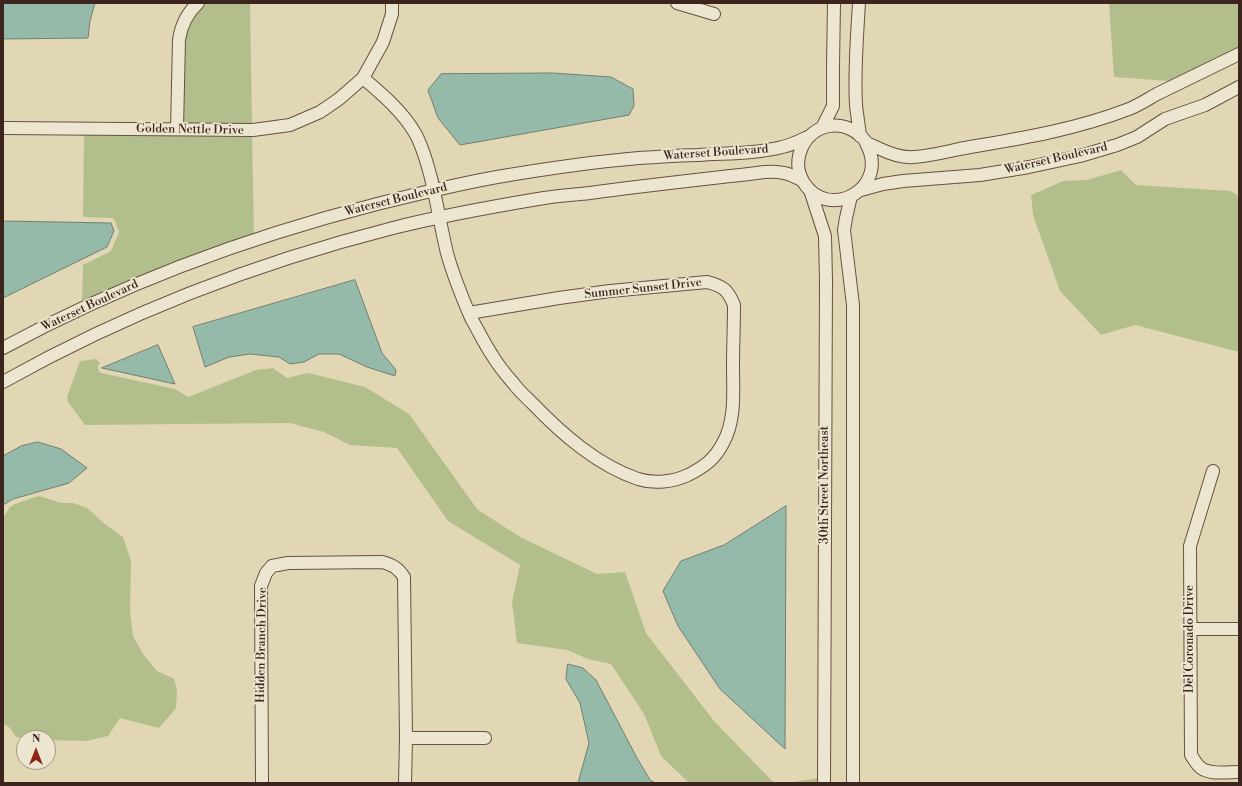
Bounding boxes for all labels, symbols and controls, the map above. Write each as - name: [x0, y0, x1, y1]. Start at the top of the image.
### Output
- street label: Golden Nettle Drive: [136, 122, 244, 138]
- street label: Waterset Boulevard: [1003, 140, 1109, 178]
- street label: Waterset Boulevard: [663, 142, 769, 164]
- street label: Waterset Boulevard: [343, 180, 449, 220]
- street label: Summer Sunset Drive: [584, 276, 702, 302]
- street label: Waterset Boulevard: [39, 277, 141, 335]
- street label: 30th Street Northeast: [818, 426, 832, 544]
- street label: Del Coronado Drive: [1183, 585, 1197, 693]
- street label: Hidden Branch Drive: [254, 587, 270, 703]
- north arrow: [16, 730, 56, 770]
- text: N: [32, 732, 40, 746]

